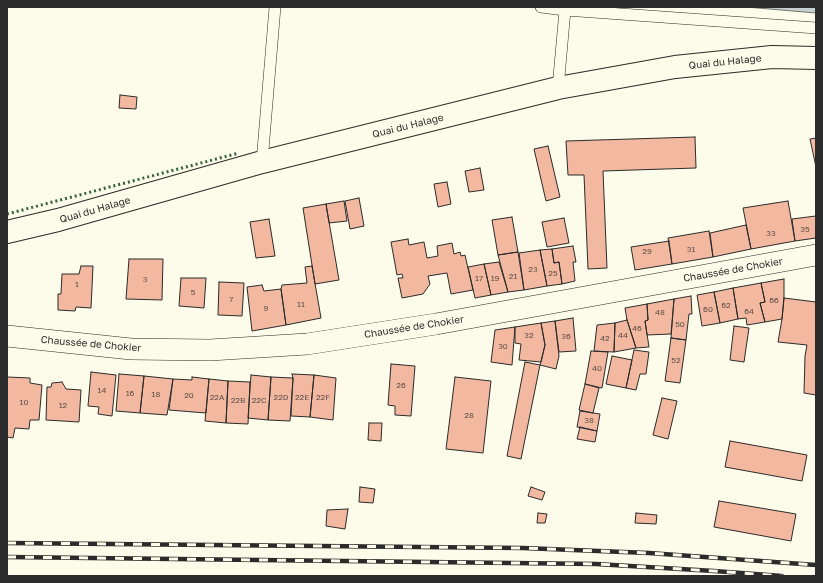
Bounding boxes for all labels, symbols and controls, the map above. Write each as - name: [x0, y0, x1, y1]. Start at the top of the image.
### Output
- street label: Quai du Halage: [688, 52, 762, 72]
- street label: Quai du Halage: [371, 111, 445, 141]
- street label: Quai du Halage: [58, 194, 132, 226]
- house number: 35: [800, 224, 810, 234]
- house number: 33: [766, 228, 776, 238]
- house number: 31: [687, 244, 695, 254]
- house number: 29: [642, 246, 652, 256]
- street label: Chaussée de Chokier: [682, 255, 784, 285]
- house number: 23: [528, 264, 538, 274]
- house number: 25: [548, 268, 558, 278]
- house number: 21: [509, 271, 517, 281]
- house number: 17: [475, 273, 483, 283]
- house number: 19: [491, 273, 499, 283]
- house number: 3: [143, 274, 147, 284]
- house number: 1: [75, 279, 79, 289]
- house number: 5: [191, 287, 195, 297]
- house number: 7: [229, 294, 233, 304]
- house number: 66: [769, 295, 779, 305]
- house number: 11: [297, 299, 305, 309]
- house number: 62: [721, 300, 731, 310]
- house number: 9: [264, 303, 268, 313]
- house number: 60: [703, 304, 713, 314]
- house number: 64: [744, 306, 754, 316]
- house number: 48: [655, 307, 665, 317]
- street label: Chaussée de Chokier: [363, 313, 465, 341]
- house number: 50: [675, 319, 685, 329]
- house number: 46: [632, 323, 642, 333]
- house number: 32: [524, 330, 534, 340]
- house number: 44: [618, 330, 628, 340]
- house number: 36: [561, 331, 571, 341]
- house number: 42: [600, 333, 610, 343]
- street label: Chaussée de Chokier: [40, 334, 142, 354]
- house number: 30: [498, 341, 508, 351]
- house number: 52: [671, 355, 681, 365]
- house number: 40: [592, 363, 602, 373]
- house number: 26: [396, 380, 406, 390]
- house number: 14: [98, 385, 106, 395]
- house number: 16: [126, 388, 134, 398]
- house number: 18: [152, 389, 160, 399]
- house number: 20: [184, 390, 194, 400]
- house number: 22A: [210, 392, 224, 402]
- house number: 22D: [274, 392, 288, 402]
- house number: 22E: [295, 392, 309, 402]
- house number: 22F: [316, 392, 330, 402]
- house number: 22B: [231, 395, 245, 405]
- house number: 22C: [252, 395, 266, 405]
- house number: 10: [20, 397, 28, 407]
- house number: 12: [59, 400, 67, 410]
- house number: 28: [464, 410, 474, 420]
- house number: 38: [584, 415, 594, 425]

